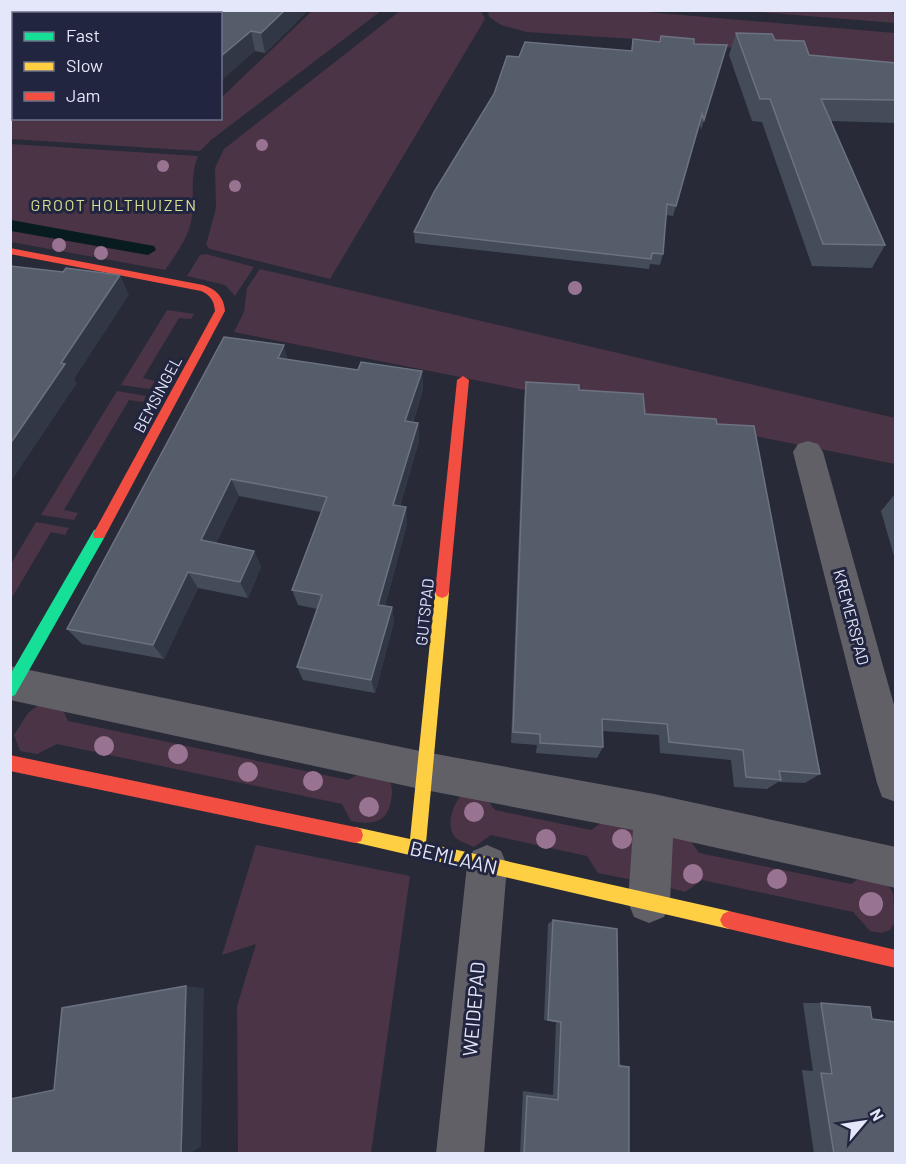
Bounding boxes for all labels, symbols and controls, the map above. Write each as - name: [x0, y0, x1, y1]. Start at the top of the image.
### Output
- legend: [12, 12, 222, 120]
- text: Fast: [66, 24, 100, 46]
- text: Slow: [66, 54, 103, 76]
- text: Jam: [66, 84, 100, 106]
- district label: GROOT HOLTHUIZEN: [30, 195, 198, 214]
- street label: BEMSINGEL: [129, 352, 185, 436]
- street label: KREMERSPAD: [830, 567, 874, 667]
- street label: GUTSPAD: [411, 578, 437, 646]
- street label: BEMLAAN: [408, 835, 500, 879]
- street label: WEIDEPAD: [457, 961, 489, 1057]
- north arrow: [834, 1092, 894, 1152]
- text: N: [867, 1105, 888, 1124]

